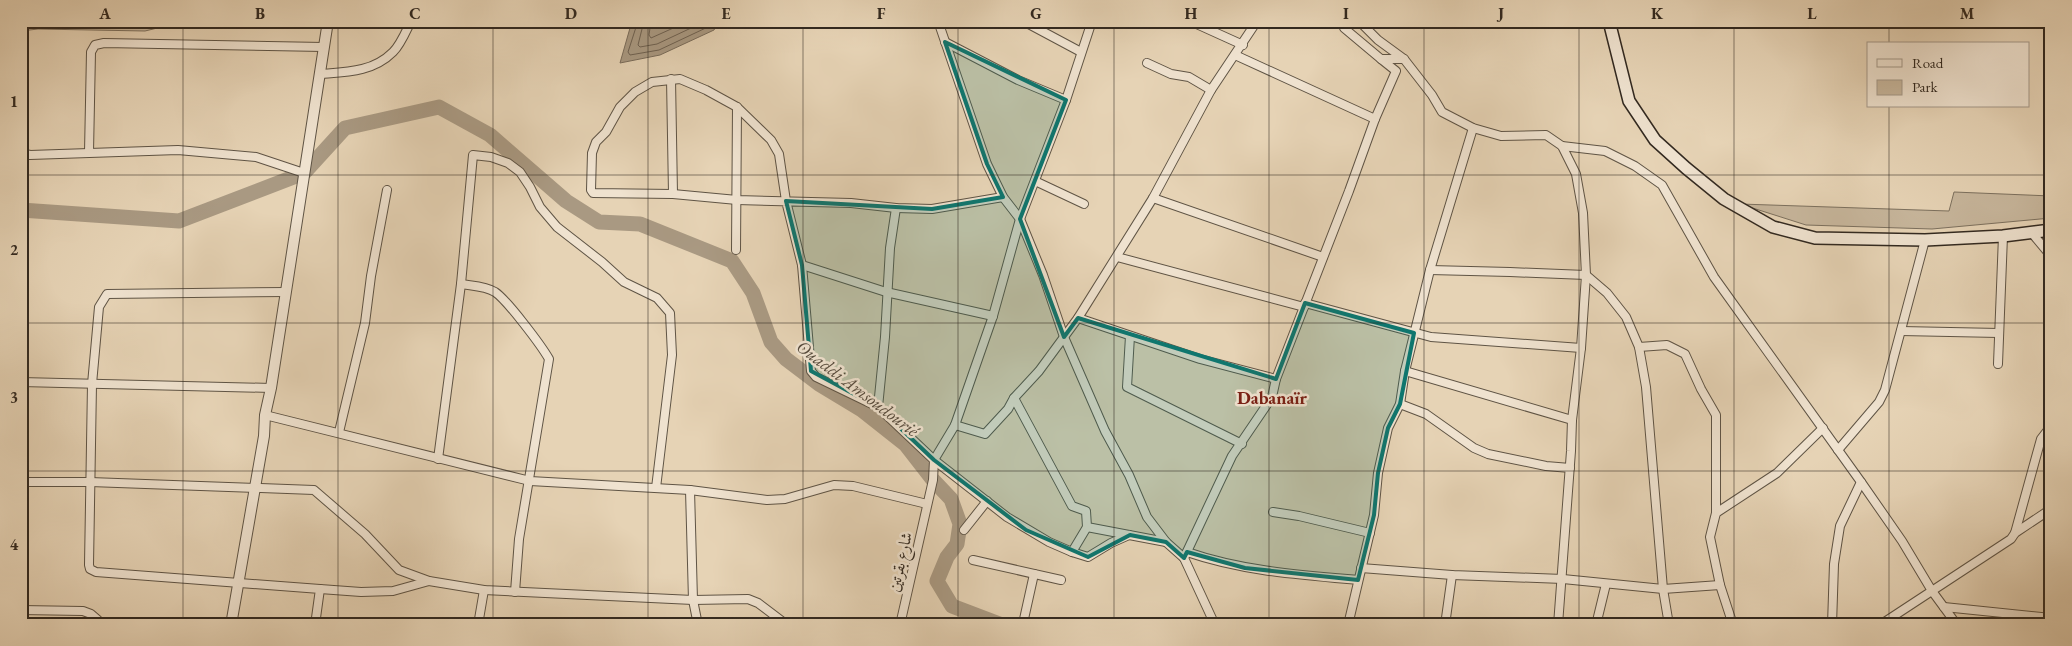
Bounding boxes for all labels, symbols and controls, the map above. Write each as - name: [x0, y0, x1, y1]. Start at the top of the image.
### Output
- text: A: [98, 3, 111, 24]
- text: B: [255, 3, 265, 24]
- text: C: [409, 3, 421, 24]
- text: D: [565, 3, 577, 24]
- text: E: [721, 3, 731, 24]
- text: F: [877, 3, 886, 24]
- text: G: [1030, 3, 1042, 24]
- text: H: [1185, 3, 1198, 24]
- text: I: [1343, 3, 1349, 24]
- text: J: [1496, 3, 1504, 24]
- text: K: [1651, 3, 1664, 24]
- text: L: [1807, 3, 1817, 24]
- text: M: [1960, 3, 1975, 24]
- legend: [1867, 42, 2030, 108]
- text: Road: [1912, 53, 1944, 72]
- text: Park: [1912, 77, 1939, 96]
- text: 1: [10, 91, 18, 112]
- text: 2: [10, 239, 19, 260]
- water label: Ouaddi Amsoudourié: [792, 335, 925, 443]
- district label: Dabanaïr: [1237, 386, 1308, 409]
- text: 3: [10, 387, 18, 408]
- street label: شارع بقرتين: [883, 530, 920, 595]
- text: 4: [10, 534, 19, 555]

